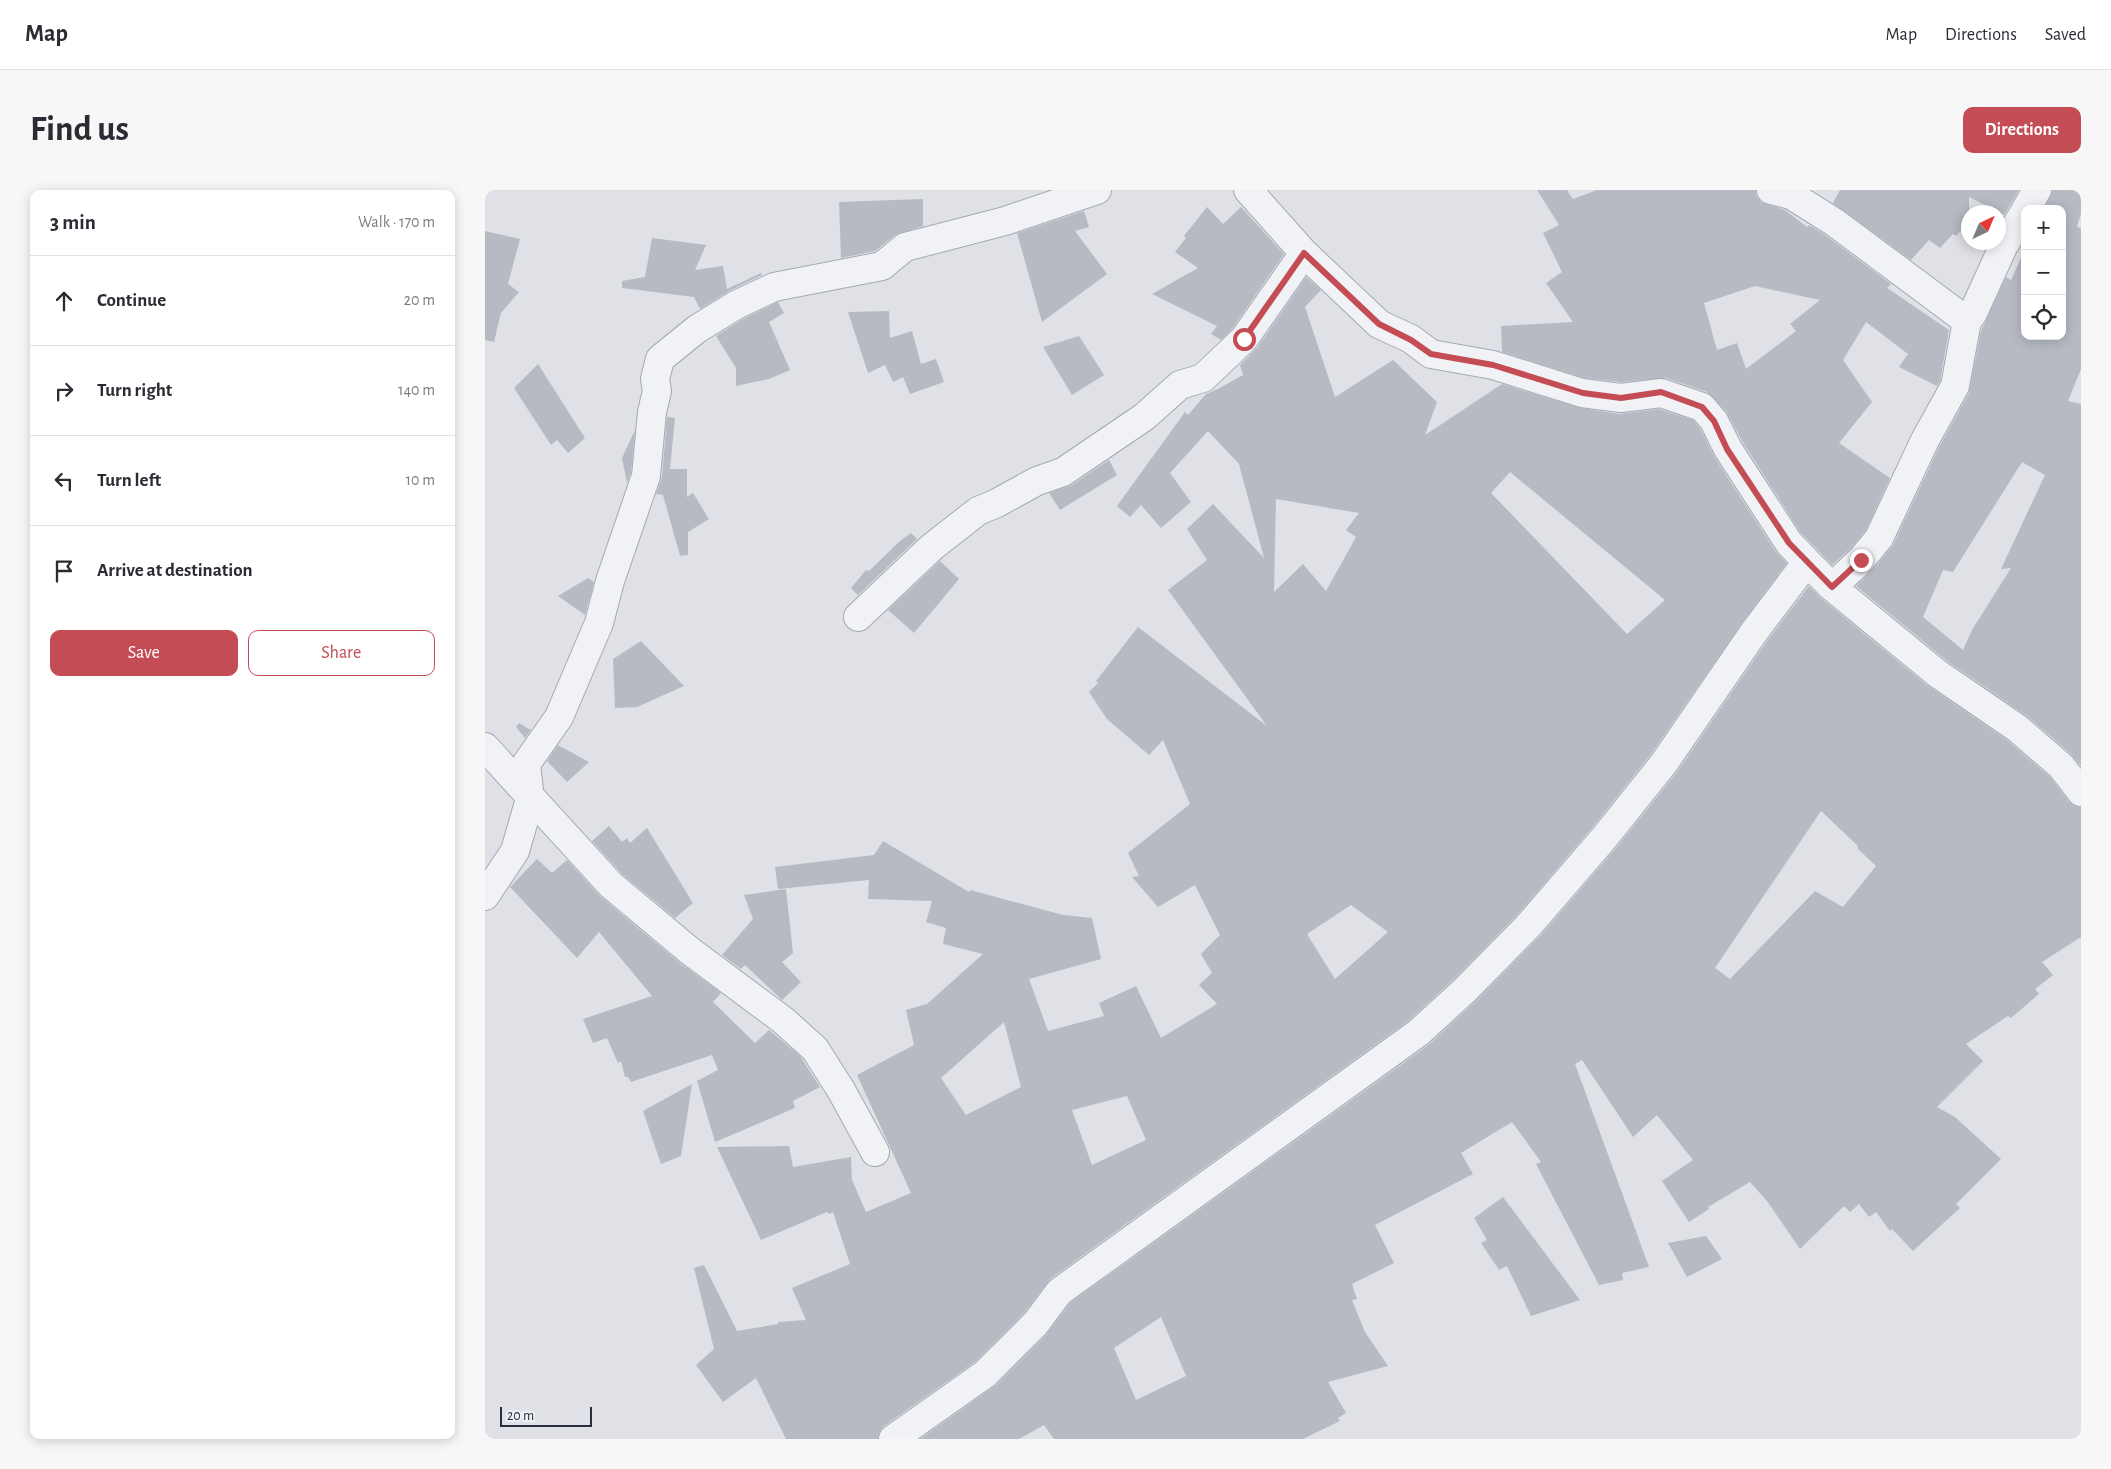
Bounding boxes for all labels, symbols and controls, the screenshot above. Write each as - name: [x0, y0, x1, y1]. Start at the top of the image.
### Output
- text: Map: [25, 22, 68, 46]
- text: Map: [1886, 26, 1917, 44]
- text: Directions: [1945, 26, 2017, 44]
- text: Saved: [2045, 26, 2086, 44]
- button: Directions: [1963, 107, 2081, 153]
- text: Find us: [30, 112, 129, 147]
- north arrow: [1961, 205, 2006, 250]
- map controls: [2021, 205, 2066, 340]
- button: +: [2021, 205, 2066, 250]
- text: 3 min: [50, 212, 96, 233]
- text: Walk · 170 m: [358, 214, 435, 230]
- button: −: [2021, 250, 2066, 295]
- icon: ahead: [50, 287, 78, 315]
- text: Continue: [97, 291, 166, 310]
- text: 20 m: [404, 292, 435, 308]
- button: locate: [2021, 295, 2066, 340]
- route start: [1233, 328, 1256, 351]
- icon: right: [50, 377, 78, 405]
- text: Turn right: [97, 381, 172, 400]
- text: 140 m: [398, 382, 435, 398]
- icon: left: [50, 467, 78, 495]
- text: Turn left: [97, 471, 161, 490]
- text: 10 m: [406, 472, 435, 488]
- route end: [1850, 549, 1873, 572]
- icon: arrive: [50, 557, 78, 585]
- text: Arrive at destination: [97, 561, 253, 580]
- button: Save: [50, 630, 238, 676]
- button: Share: [248, 630, 435, 676]
- scale bar: [500, 1404, 593, 1427]
- text: 20 m: [507, 1409, 534, 1423]

